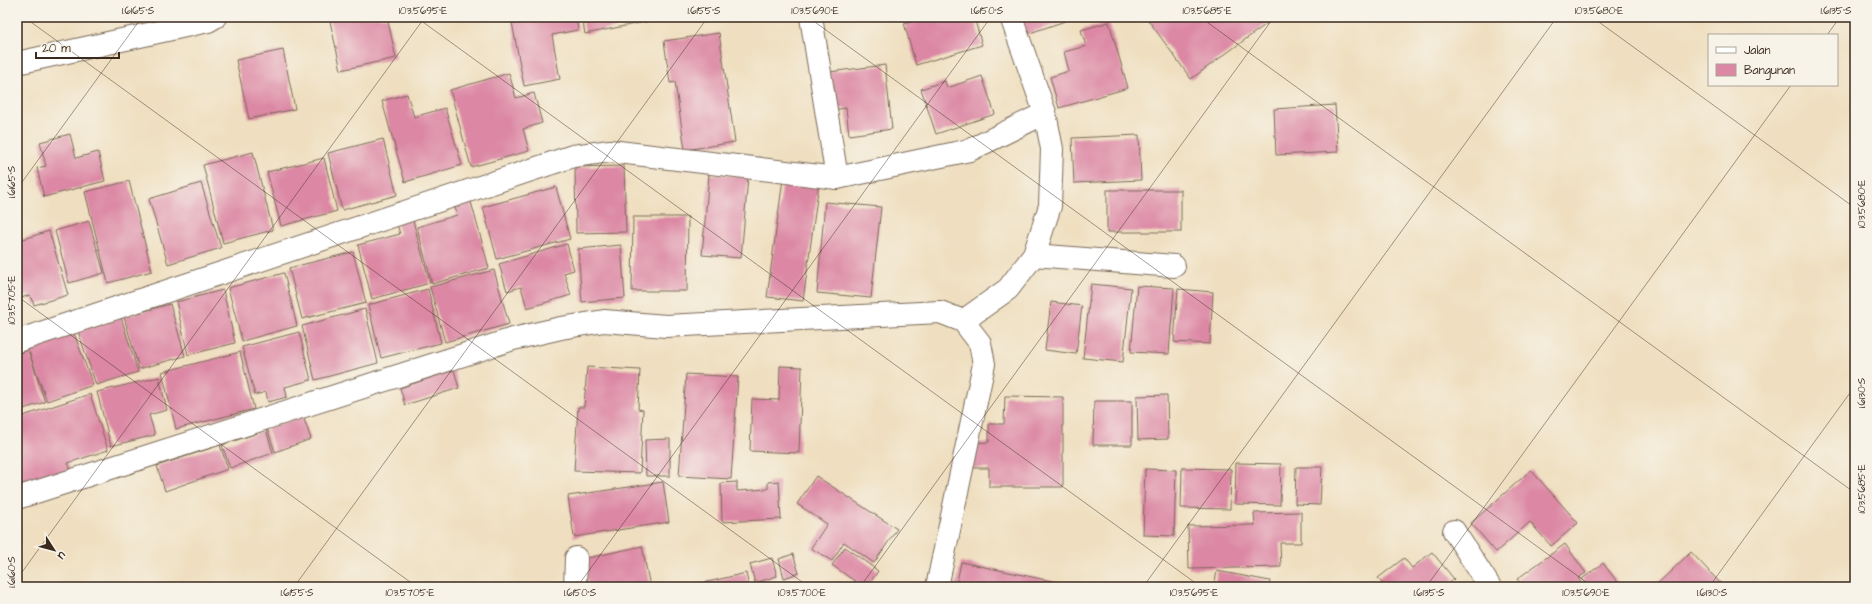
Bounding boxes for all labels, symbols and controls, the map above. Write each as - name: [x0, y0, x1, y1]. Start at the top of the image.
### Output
- text: 1.6165°S: [122, 4, 155, 18]
- text: 103.5695°E: [399, 4, 447, 18]
- text: 1.6155°S: [687, 4, 721, 18]
- text: 103.5690°E: [791, 4, 839, 18]
- text: 1.6150°S: [971, 4, 1004, 18]
- text: 103.5685°E: [1182, 4, 1232, 18]
- text: 103.5680°E: [1575, 4, 1623, 18]
- text: 1.6135°S: [1820, 4, 1852, 18]
- scale bar: [36, 34, 119, 60]
- legend: [1708, 34, 1838, 86]
- text: 20 m: [42, 40, 71, 57]
- text: Jalan: [1744, 42, 1770, 59]
- text: Bangunan: [1744, 62, 1795, 80]
- text: 1.6165°S: [5, 165, 19, 198]
- text: 103.5680°E: [1855, 180, 1869, 228]
- text: 103.5705°E: [5, 276, 19, 324]
- text: 1.6130°S: [1855, 377, 1869, 408]
- text: 103.5685°E: [1855, 464, 1869, 514]
- north arrow: [34, 530, 74, 570]
- text: U: [54, 548, 70, 562]
- text: 1.6160°S: [5, 556, 19, 588]
- text: 1.6155°S: [280, 586, 314, 600]
- text: 103.5705°E: [386, 586, 434, 600]
- text: 1.6150°S: [564, 586, 597, 600]
- text: 103.5700°E: [778, 586, 826, 600]
- text: 103.5695°E: [1170, 586, 1218, 600]
- text: 1.6135°S: [1413, 586, 1445, 600]
- text: 103.5690°E: [1562, 586, 1610, 600]
- text: 1.6130°S: [1697, 586, 1728, 600]

